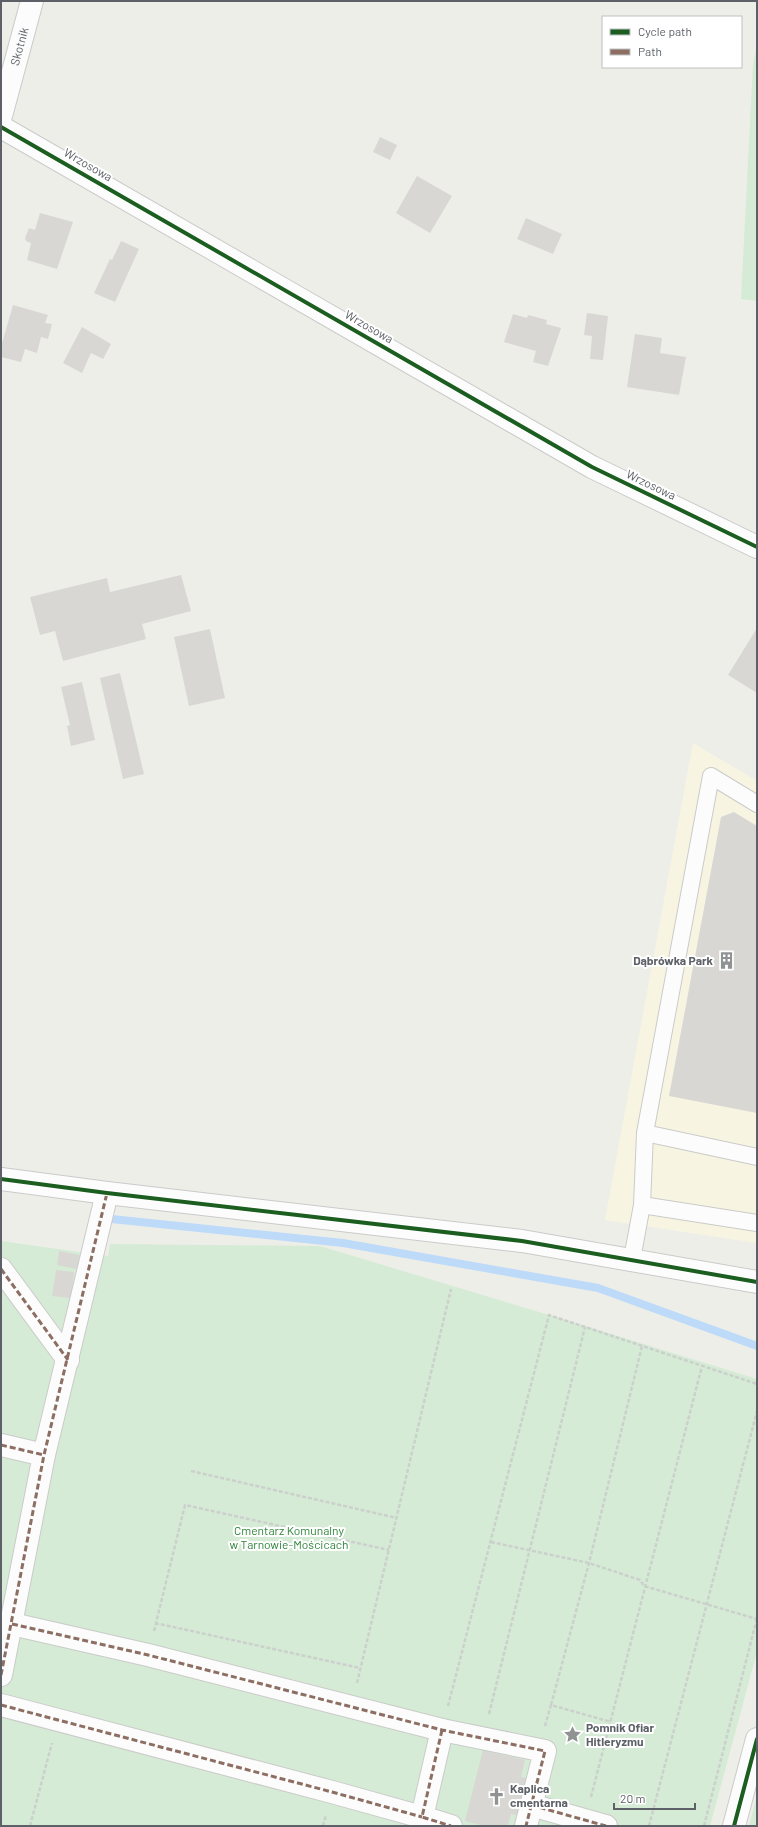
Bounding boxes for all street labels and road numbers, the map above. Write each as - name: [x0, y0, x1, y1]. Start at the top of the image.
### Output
- street label: Skotnik: [7, 25, 31, 67]
- street label: Wrzosowa: [62, 145, 115, 184]
- street label: Wrzosowa: [343, 307, 396, 346]
- street label: Wrzosowa: [624, 466, 679, 502]

